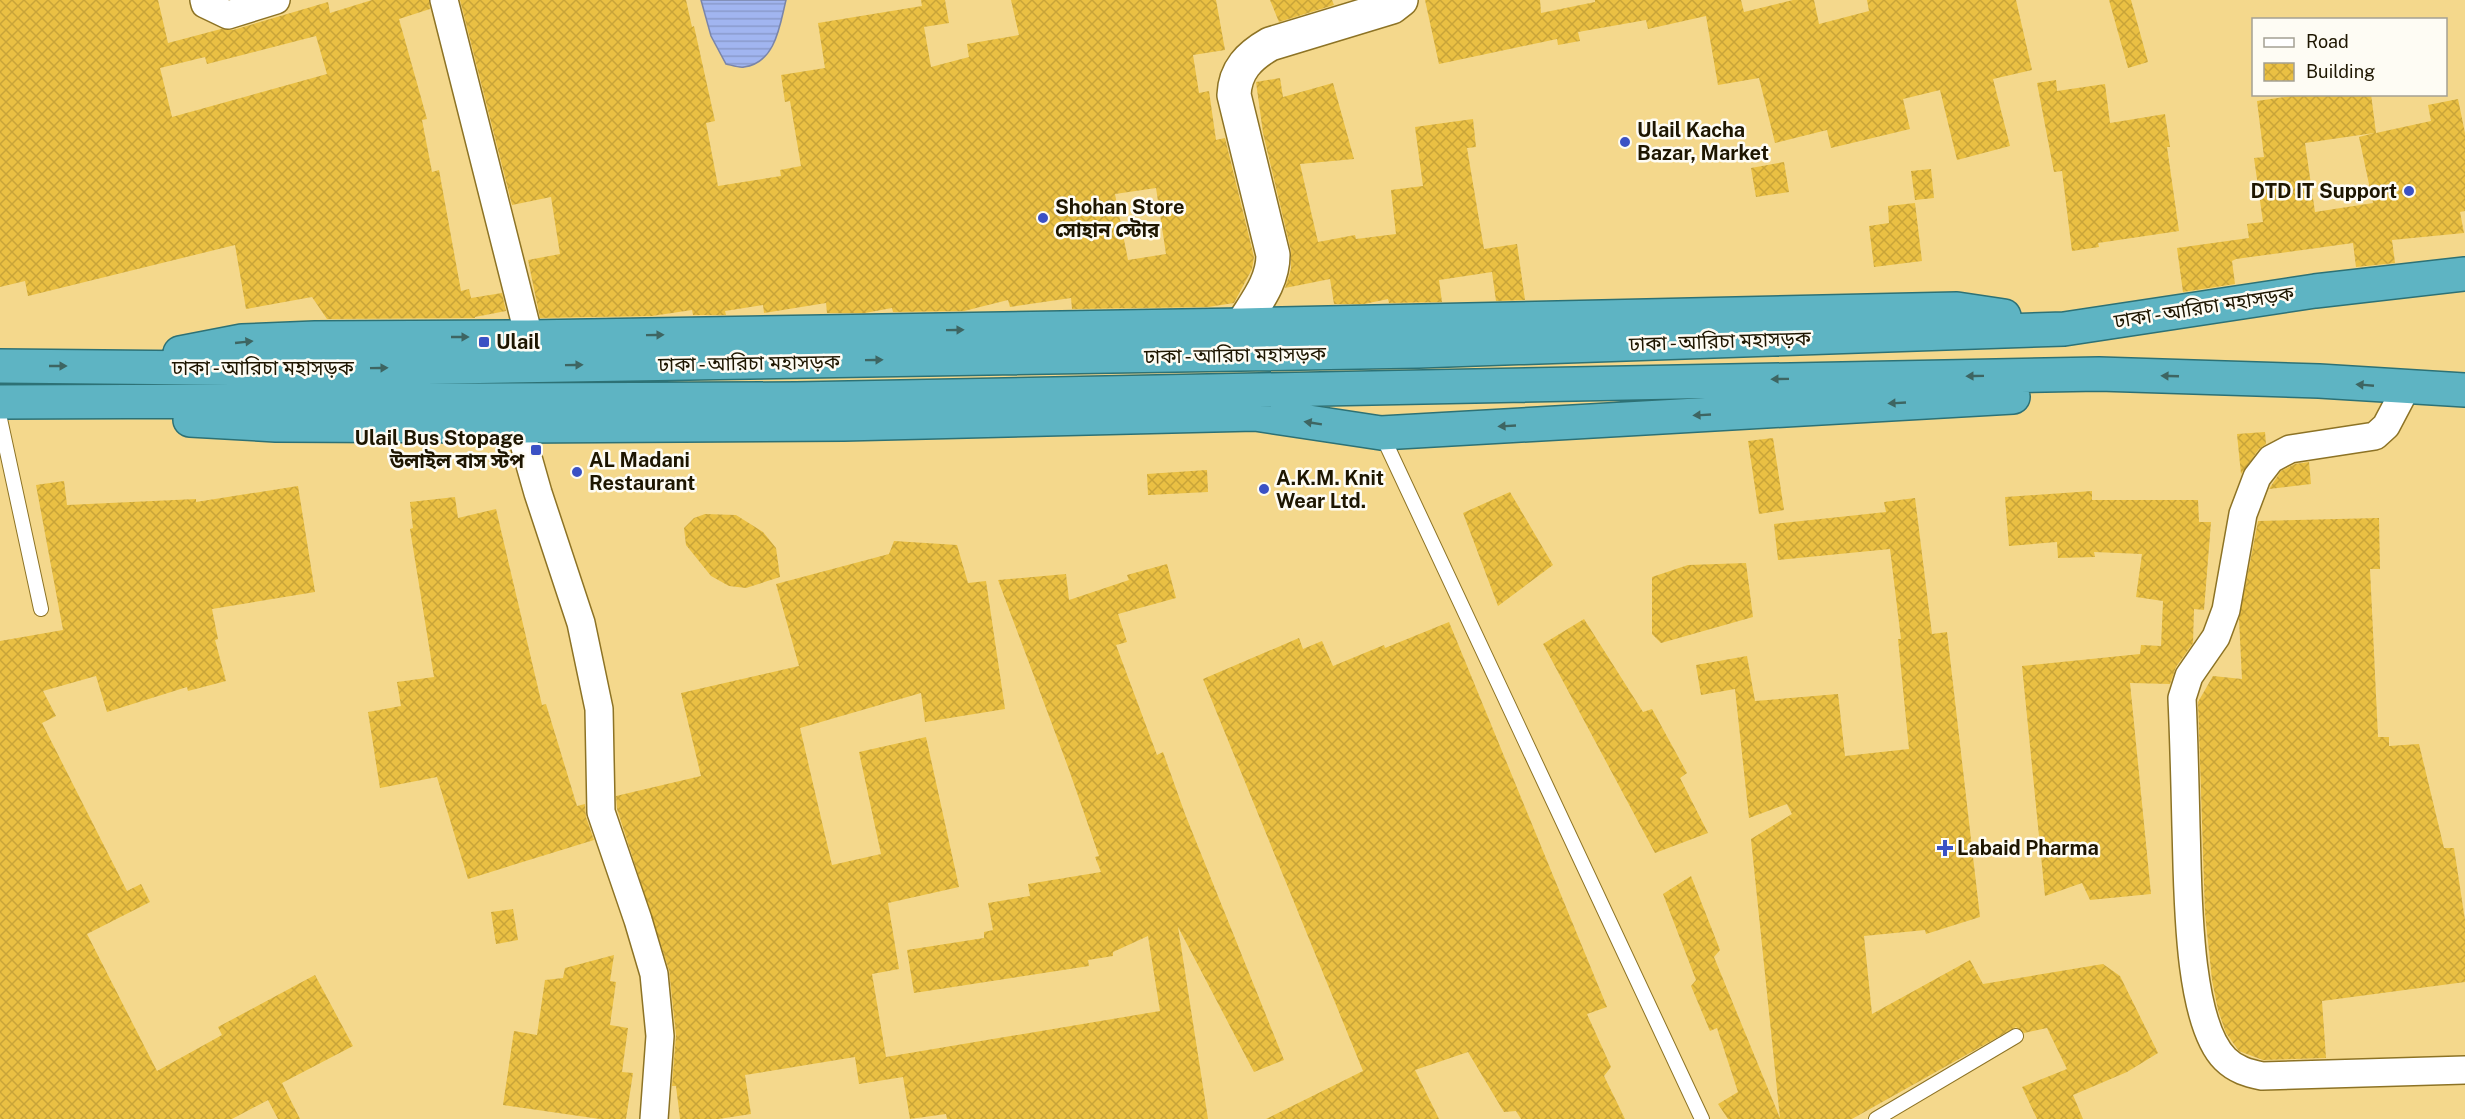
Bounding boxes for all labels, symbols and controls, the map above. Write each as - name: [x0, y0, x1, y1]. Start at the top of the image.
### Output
- legend: [2252, 18, 2447, 96]
- text: Road: [2306, 31, 2349, 52]
- text: Building: [2306, 61, 2375, 82]
- place label: Ulail Kacha Bazar, Market: [1637, 118, 1769, 165]
- marker: Ulail Kacha Bazar, Market: [1618, 135, 1632, 149]
- place label: DTD IT Support: [2251, 179, 2397, 203]
- marker: DTD IT Support: [2402, 184, 2416, 198]
- place label: Shohan Store সোহান স্টোর: [1055, 195, 1184, 242]
- marker: Shohan Store সোহান স্টোর: [1036, 211, 1050, 225]
- street label: ঢাকা - আরিচা মহাসড়ক: [2111, 281, 2297, 333]
- one-way arrow: [946, 325, 965, 335]
- street label: ঢাকা - আরিচা মহাসড়ক: [1628, 326, 1812, 356]
- place label: Ulail: [496, 330, 540, 354]
- one-way arrow: [646, 330, 665, 340]
- one-way arrow: [451, 332, 470, 342]
- marker: Ulail: [477, 335, 491, 349]
- one-way arrow: [235, 337, 254, 347]
- street label: ঢাকা - আরিচা মহাসড়ক: [1143, 341, 1327, 369]
- street label: ঢাকা - আরিচা মহাসড়ক: [657, 349, 841, 377]
- street label: ঢাকা - আরিচা মহাসড়ক: [171, 356, 355, 380]
- one-way arrow: [865, 356, 884, 365]
- one-way arrow: [49, 361, 68, 371]
- one-way arrow: [565, 361, 584, 370]
- one-way arrow: [370, 363, 389, 373]
- one-way arrow: [1965, 371, 1984, 381]
- one-way arrow: [2160, 371, 2179, 381]
- one-way arrow: [1771, 375, 1790, 384]
- one-way arrow: [2355, 380, 2374, 390]
- one-way arrow: [1887, 399, 1906, 408]
- one-way arrow: [1692, 410, 1711, 419]
- one-way arrow: [1304, 419, 1323, 428]
- one-way arrow: [1498, 421, 1517, 431]
- place label: Ulail Bus Stopage উলাইল বাস স্টপ: [354, 426, 524, 473]
- marker: Ulail Bus Stopage উলাইল বাস স্টপ: [529, 443, 543, 457]
- place label: AL Madani Restaurant: [589, 448, 695, 495]
- marker: AL Madani Restaurant: [570, 465, 584, 479]
- place label: A.K.M. Knit Wear Ltd.: [1276, 466, 1384, 513]
- marker: A.K.M. Knit Wear Ltd.: [1257, 482, 1271, 496]
- place label: Labaid Pharma: [1957, 836, 2099, 860]
- marker: Labaid Pharma: [1938, 841, 1952, 855]

